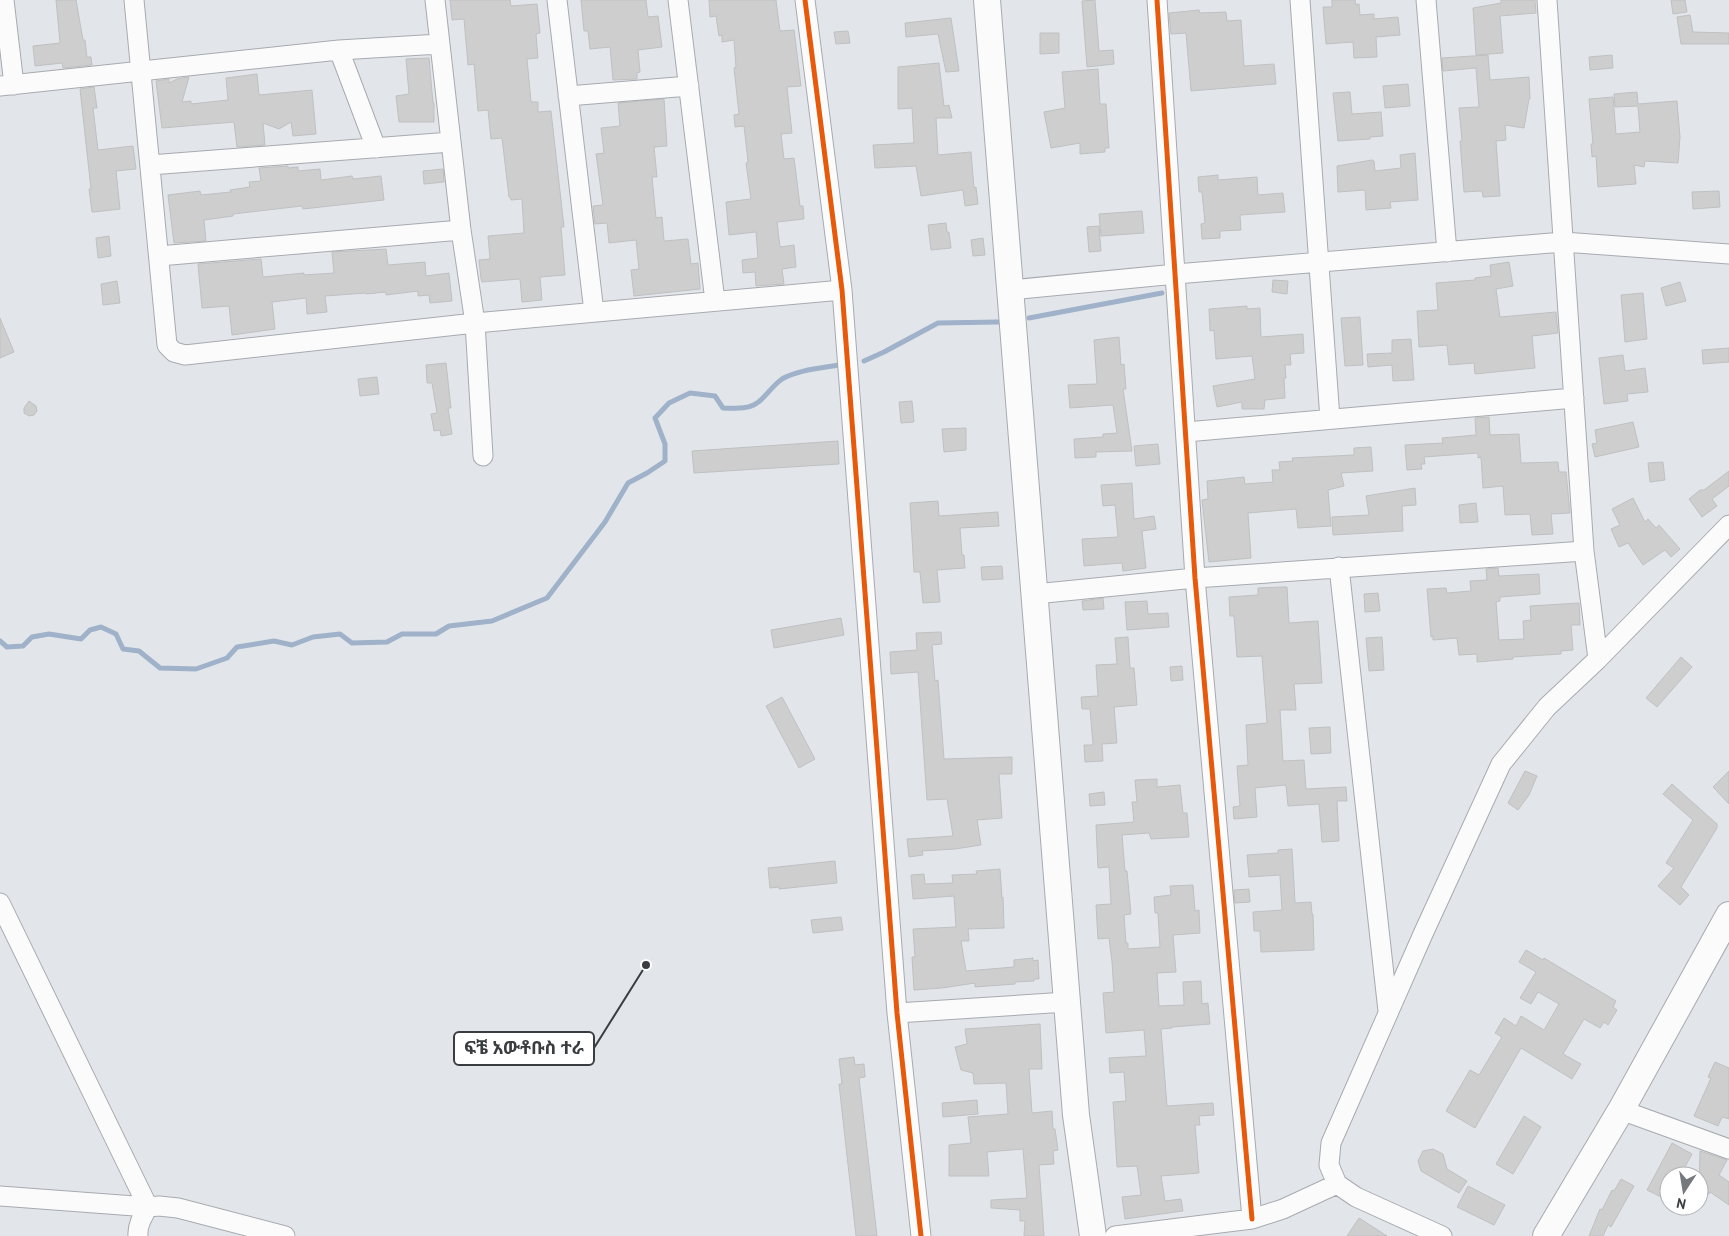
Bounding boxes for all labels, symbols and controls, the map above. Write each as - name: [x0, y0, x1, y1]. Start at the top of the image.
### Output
- callout: ፍቼ አውቶቡስ ተራ: [454, 1032, 594, 1065]
- text: ፍቼ አውቶቡስ ተራ: [464, 1036, 584, 1059]
- north arrow: [1659, 1166, 1709, 1216]
- text: N: [1675, 1194, 1688, 1213]

